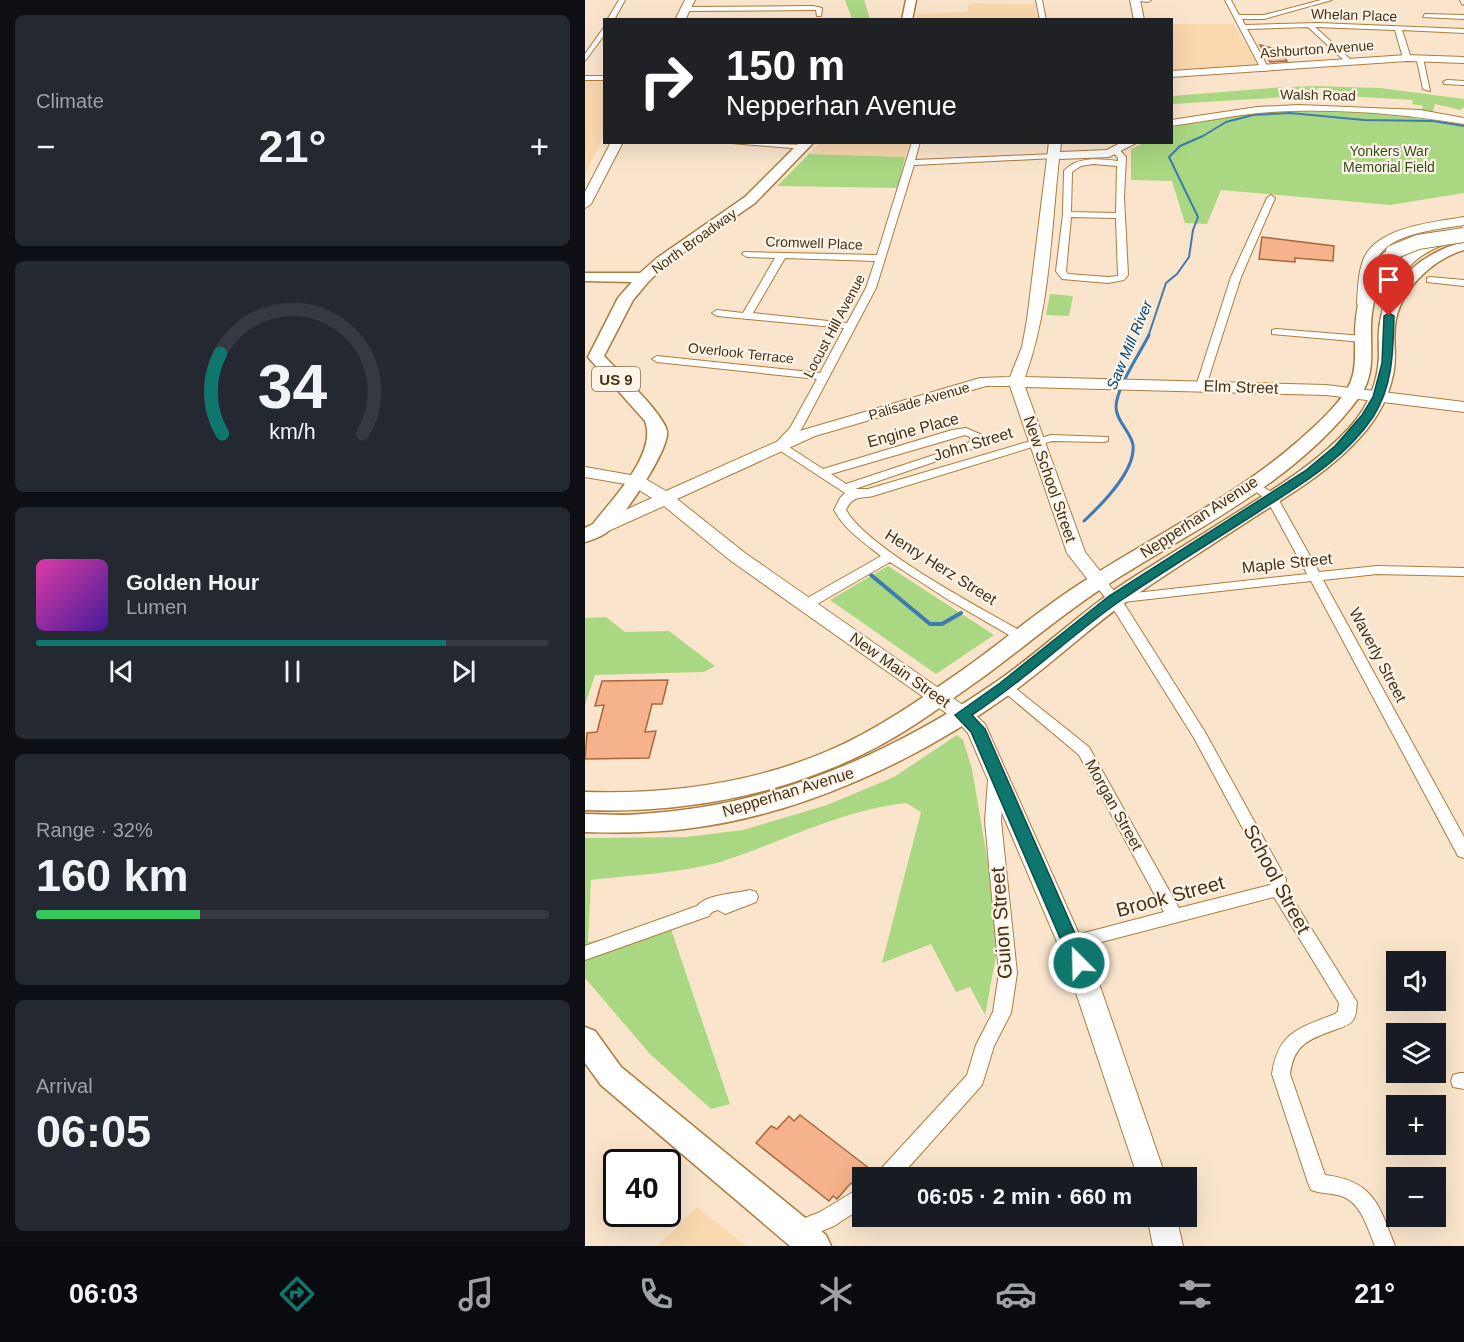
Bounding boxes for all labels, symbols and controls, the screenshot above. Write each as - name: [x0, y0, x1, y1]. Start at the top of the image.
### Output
- street label: Whelan Place: [1311, 5, 1398, 25]
- street label: Ashburton Avenue: [1259, 37, 1375, 61]
- icon: right: [627, 42, 705, 120]
- text: 150 m: [726, 42, 845, 89]
- street label: Walsh Road: [1280, 86, 1356, 104]
- text: Climate: [36, 90, 104, 112]
- text: Nepperhan Avenue: [726, 91, 957, 121]
- text: 21°: [258, 121, 327, 172]
- text: −: [36, 128, 55, 165]
- text: +: [530, 128, 549, 165]
- park label: Yonkers War Memorial Field: [1343, 143, 1435, 175]
- street label: North Broadway: [649, 205, 739, 277]
- street label: Cromwell Place: [765, 233, 863, 253]
- pin: [1363, 254, 1414, 316]
- icon: arrive: [1372, 263, 1405, 296]
- street label: Locust Hill Avenue: [800, 271, 868, 380]
- water label: Saw Mill River: [1103, 297, 1156, 392]
- street label: Overlook Terrace: [687, 339, 795, 367]
- text: 34: [258, 352, 327, 421]
- road number: US 9: [592, 367, 640, 391]
- street label: Elm Street: [1203, 377, 1279, 397]
- street label: Palisade Avenue: [867, 379, 971, 423]
- street label: Engine Place: [865, 410, 961, 450]
- street label: New School Street: [1020, 414, 1080, 545]
- text: km/h: [269, 420, 316, 444]
- street label: John Street: [931, 424, 1015, 464]
- street label: Nepperhan Avenue: [1137, 473, 1261, 561]
- street label: Henry Herz Street: [882, 526, 1000, 608]
- street label: Maple Street: [1241, 550, 1334, 576]
- text: Golden Hour: [126, 570, 259, 595]
- text: Lumen: [126, 596, 187, 618]
- street label: Waverly Street: [1346, 605, 1410, 706]
- street label: New Main Street: [847, 629, 954, 711]
- icon: previous: [105, 655, 138, 688]
- icon: pause: [276, 655, 309, 688]
- icon: next: [447, 655, 480, 688]
- street label: Morgan Street: [1082, 757, 1146, 854]
- street label: Nepperhan Avenue: [720, 764, 856, 820]
- text: Range · 32%: [36, 819, 153, 841]
- street label: School Street: [1239, 821, 1315, 938]
- text: 160 km: [36, 850, 189, 901]
- street label: Guion Street: [986, 866, 1016, 980]
- street label: Brook Street: [1113, 871, 1227, 921]
- position arrow: [1047, 931, 1111, 995]
- map controls: [1386, 951, 1446, 1227]
- button: sound: [1386, 951, 1446, 1011]
- button: layers: [1386, 1023, 1446, 1083]
- text: Arrival: [36, 1075, 93, 1097]
- button: +: [1386, 1095, 1446, 1155]
- text: 06:05: [36, 1106, 151, 1157]
- speed limit sign: 40: [603, 1149, 681, 1227]
- button: −: [1386, 1167, 1446, 1227]
- text: 06:05 · 2 min · 660 m: [917, 1184, 1132, 1209]
- icon: directions: [276, 1273, 318, 1315]
- icon: music: [455, 1273, 497, 1315]
- icon: phone: [635, 1273, 677, 1315]
- icon: climate: [815, 1273, 857, 1315]
- icon: car: [995, 1273, 1037, 1315]
- icon: filters: [1174, 1273, 1216, 1315]
- text: 06:03: [69, 1279, 138, 1309]
- text: 21°: [1354, 1279, 1395, 1309]

